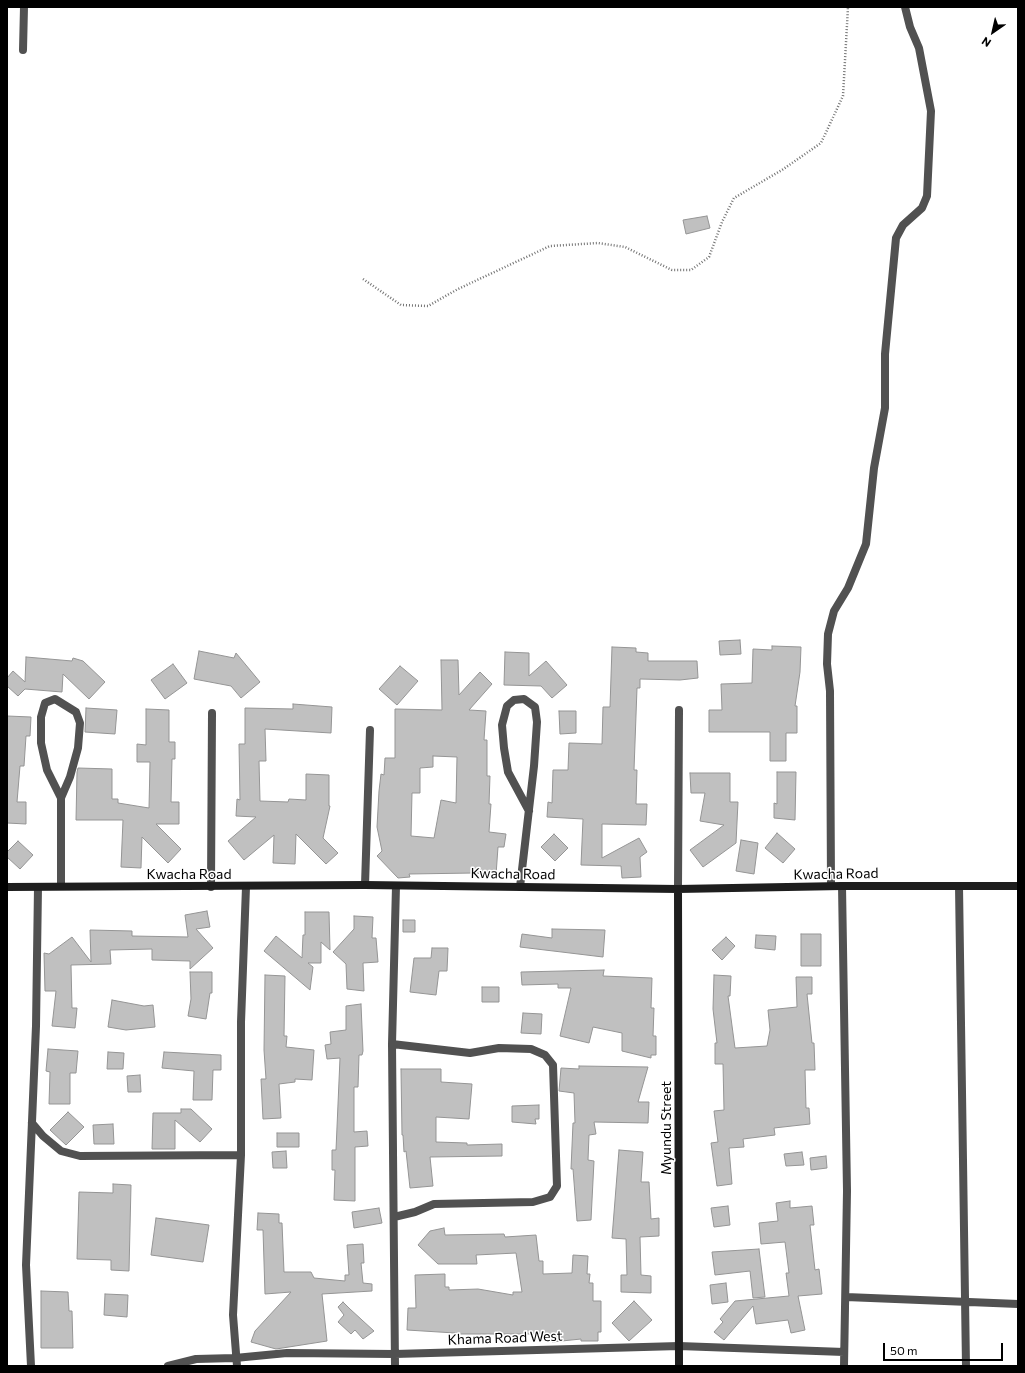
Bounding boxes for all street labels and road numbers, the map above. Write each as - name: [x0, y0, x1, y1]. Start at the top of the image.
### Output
- street label: Kwacha Road: [470, 865, 556, 883]
- street label: Kwacha Road: [793, 865, 879, 883]
- street label: Kwacha Road: [147, 866, 231, 882]
- street label: Myundu Street: [658, 1081, 674, 1175]
- street label: Khama Road West: [447, 1328, 563, 1348]

